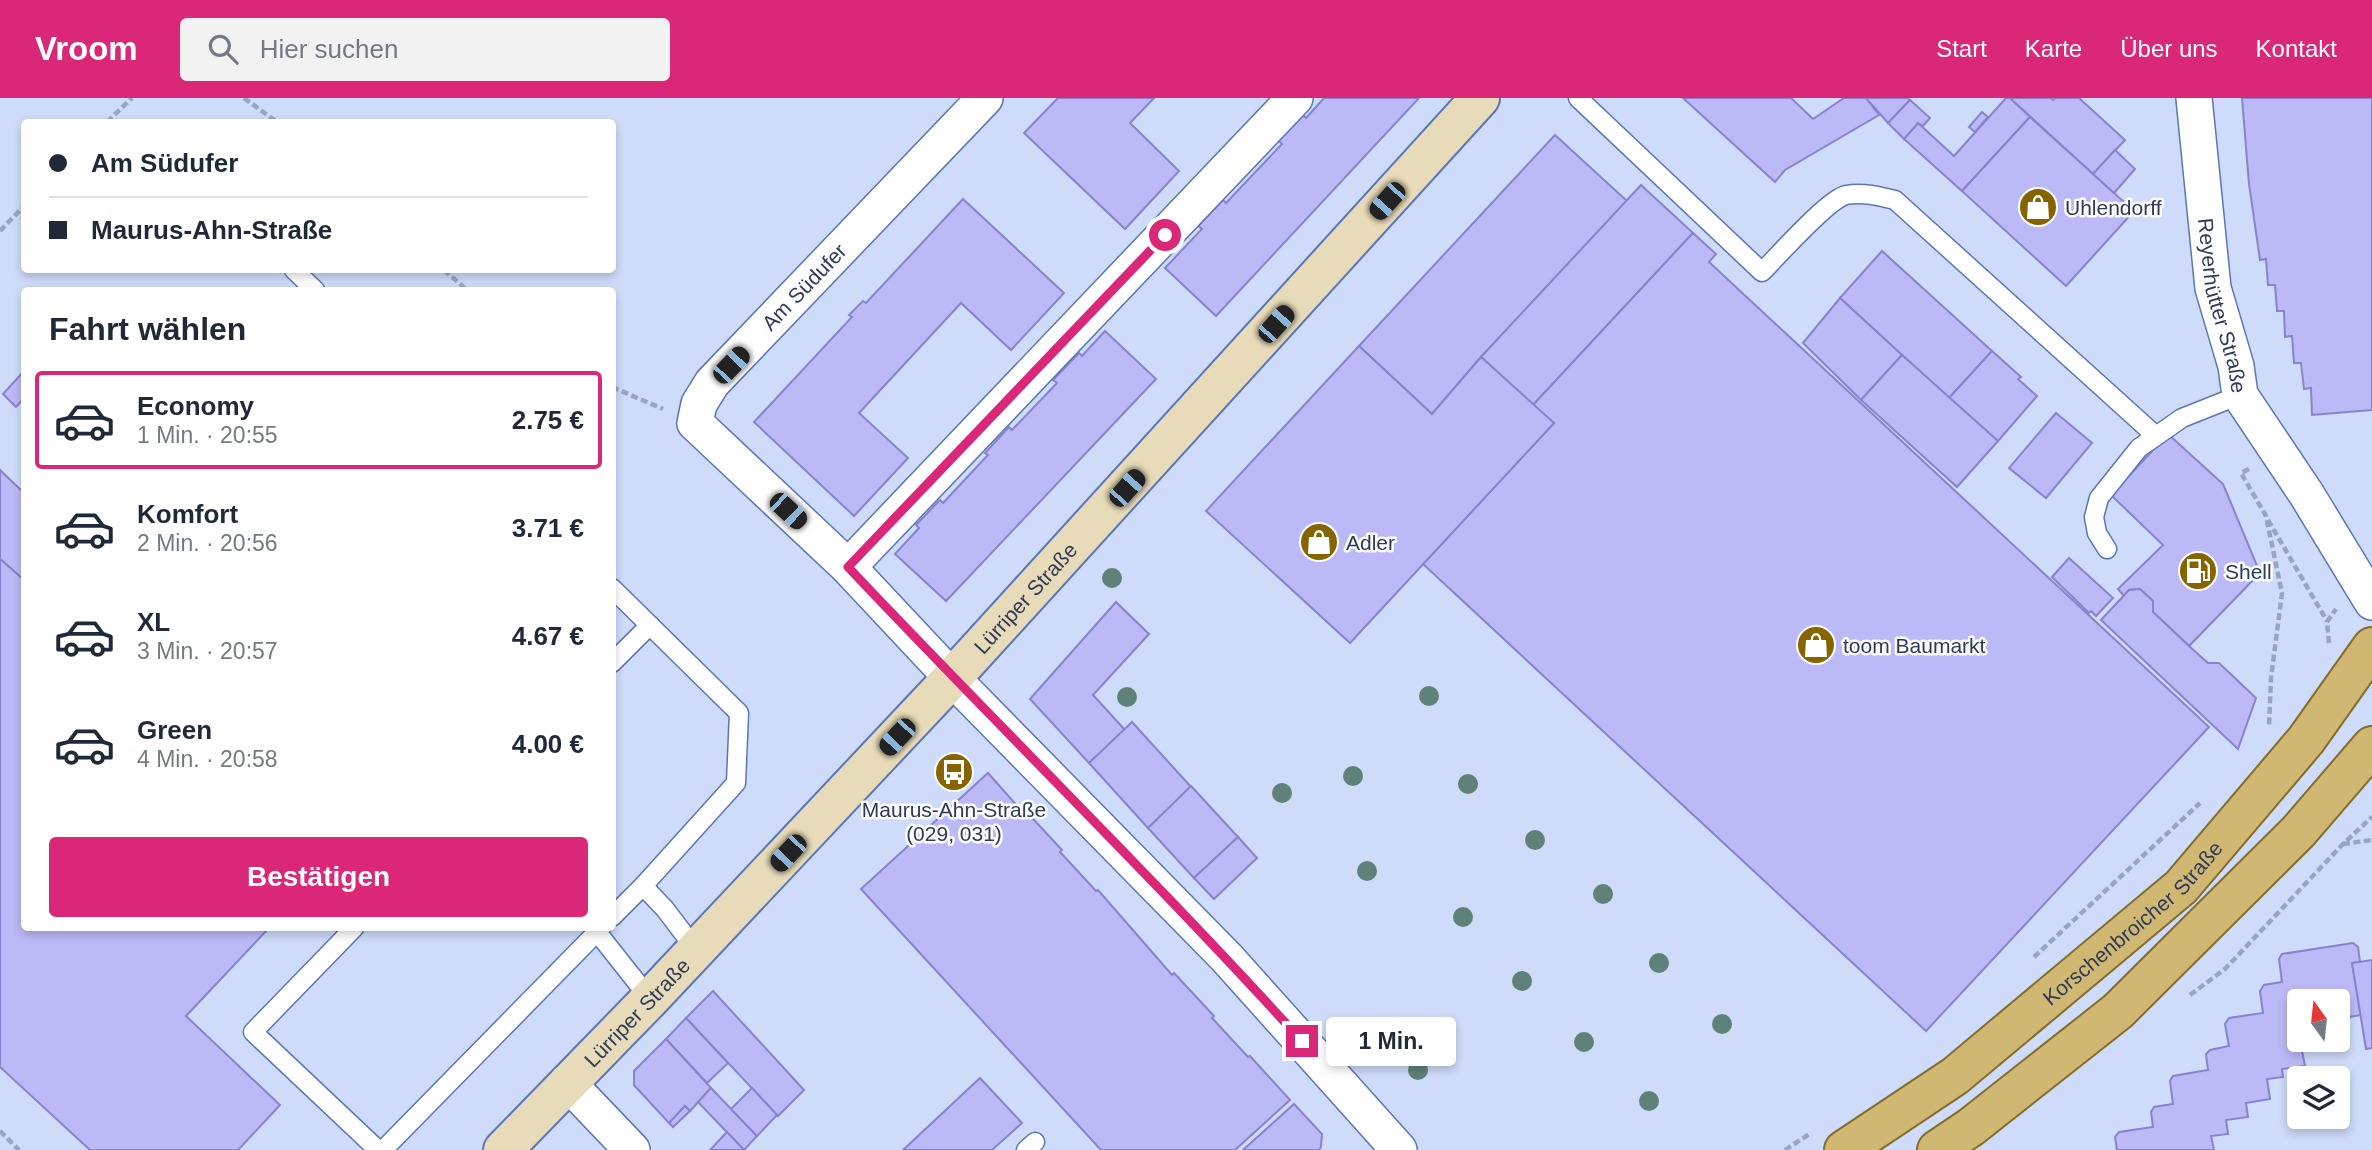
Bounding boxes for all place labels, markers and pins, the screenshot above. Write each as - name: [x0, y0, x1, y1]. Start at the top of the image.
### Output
- shop icon: Uhlendorff: [2017, 186, 2059, 228]
- place label: Uhlendorff: [2065, 196, 2162, 219]
- shop icon: Adler: [1298, 521, 1340, 563]
- place label: Adler: [1346, 531, 1395, 554]
- fuel station icon: Shell: [2177, 550, 2219, 592]
- place label: Shell: [2225, 560, 2272, 583]
- shop icon: toom Baumarkt: [1795, 624, 1837, 666]
- place label: toom Baumarkt: [1843, 634, 1986, 657]
- bus stop icon: Maurus-Ahn-Straße (029, 031): [933, 751, 975, 793]
- place label: Maurus-Ahn-Straße (029, 031): [862, 798, 1046, 845]

